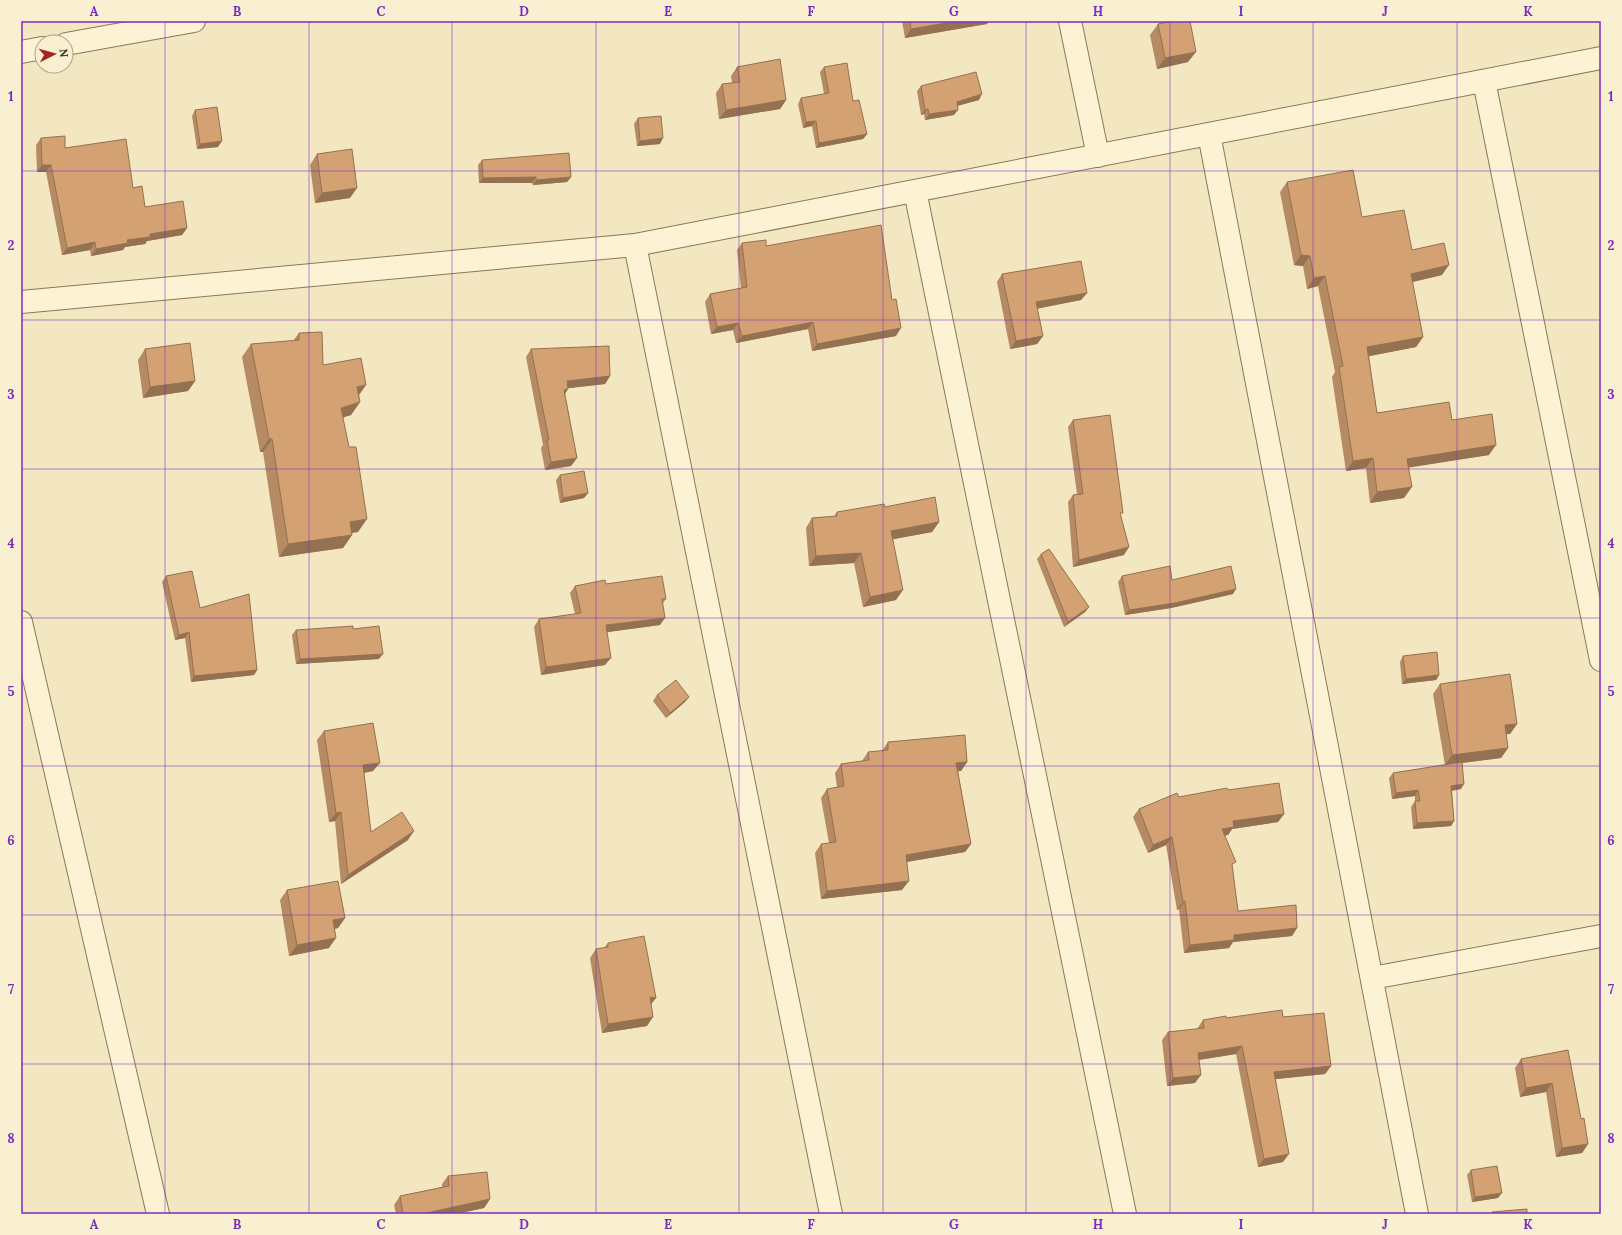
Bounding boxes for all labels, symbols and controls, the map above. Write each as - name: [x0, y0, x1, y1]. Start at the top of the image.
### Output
- text: A: [90, 3, 99, 20]
- text: B: [233, 3, 242, 20]
- text: C: [377, 3, 386, 20]
- text: D: [519, 3, 529, 20]
- text: E: [664, 3, 672, 20]
- text: F: [807, 3, 815, 20]
- text: G: [949, 3, 959, 20]
- text: H: [1093, 3, 1103, 20]
- text: I: [1238, 3, 1244, 20]
- text: J: [1382, 3, 1388, 20]
- text: K: [1523, 3, 1533, 20]
- north arrow: [34, 34, 74, 74]
- text: N: [57, 48, 71, 58]
- text: 1: [8, 88, 14, 105]
- text: 1: [1608, 88, 1614, 105]
- text: 2: [8, 237, 15, 254]
- text: 2: [1608, 237, 1615, 254]
- text: 3: [7, 386, 15, 403]
- text: 3: [1607, 386, 1615, 403]
- text: 4: [7, 535, 15, 552]
- text: 4: [1607, 535, 1615, 552]
- text: 5: [7, 683, 15, 700]
- text: 5: [1607, 683, 1615, 700]
- text: 6: [7, 832, 15, 849]
- text: 6: [1607, 832, 1615, 849]
- text: 7: [8, 981, 14, 998]
- text: 7: [1608, 981, 1614, 998]
- text: 8: [7, 1130, 15, 1147]
- text: 8: [1607, 1130, 1615, 1147]
- text: A: [90, 1216, 99, 1233]
- text: B: [233, 1216, 242, 1233]
- text: C: [377, 1216, 386, 1233]
- text: D: [519, 1216, 529, 1233]
- text: E: [664, 1216, 672, 1233]
- text: F: [807, 1216, 815, 1233]
- text: G: [949, 1216, 959, 1233]
- text: H: [1093, 1216, 1103, 1233]
- text: I: [1238, 1216, 1244, 1233]
- text: J: [1382, 1216, 1388, 1233]
- text: K: [1523, 1216, 1533, 1233]

